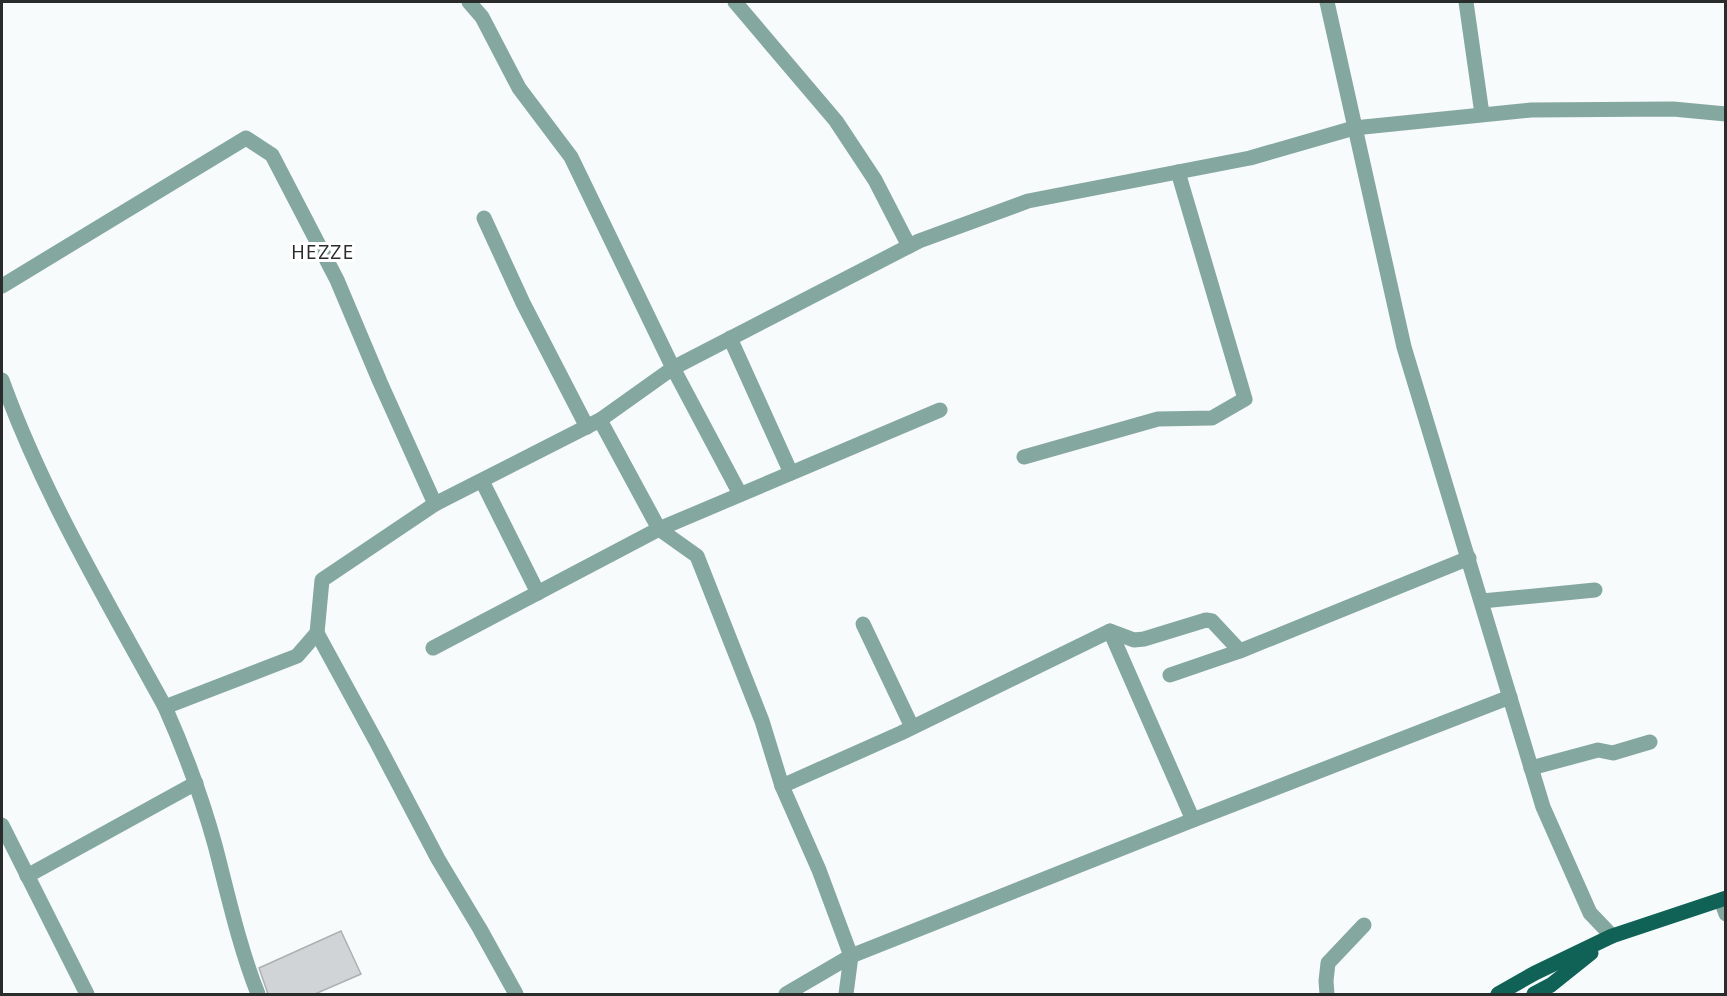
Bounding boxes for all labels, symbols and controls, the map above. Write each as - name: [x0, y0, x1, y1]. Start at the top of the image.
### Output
- district label: HEZZE: [291, 239, 355, 265]

